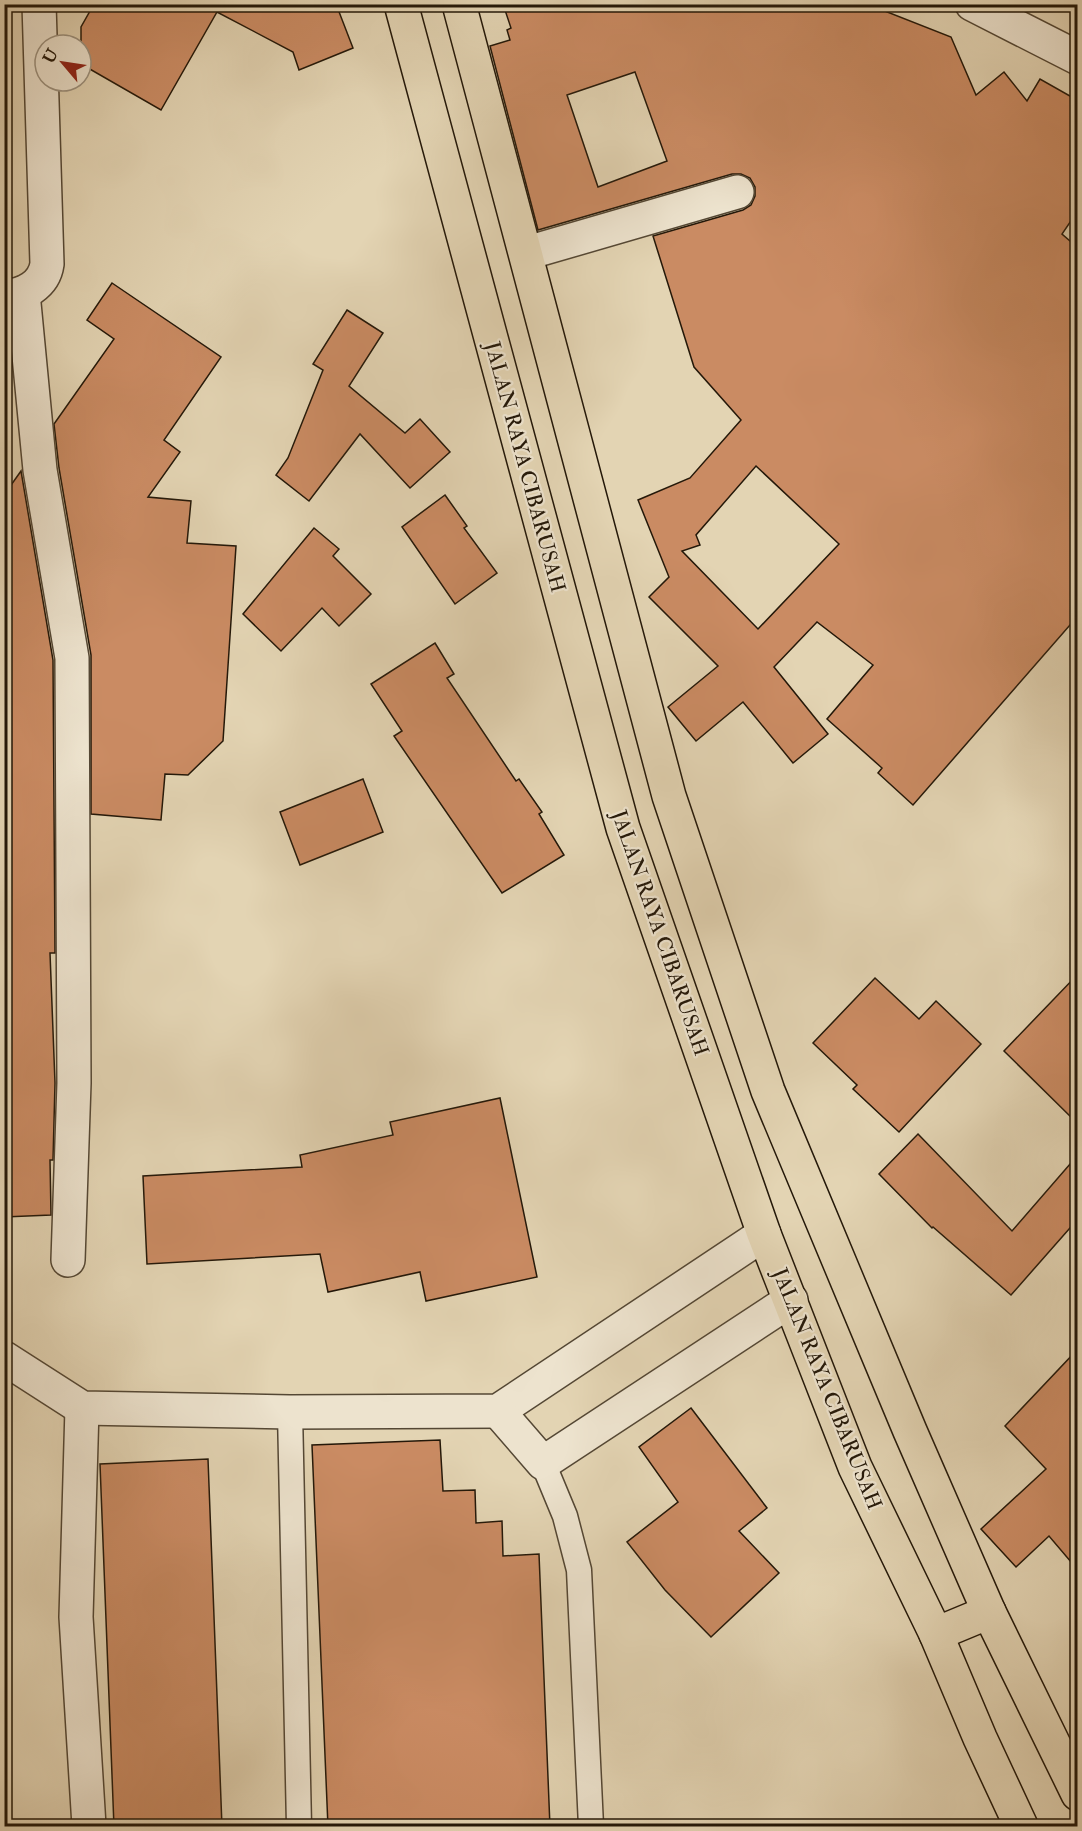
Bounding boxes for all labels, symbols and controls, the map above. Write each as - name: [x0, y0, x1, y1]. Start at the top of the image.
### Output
- north arrow: [33, 33, 93, 93]
- text: U: [39, 45, 63, 67]
- street label: JALAN RAYA CIBARUSAH: [478, 338, 571, 595]
- street label: JALAN RAYA CIBARUSAH: [605, 805, 715, 1060]
- street label: JALAN RAYA CIBARUSAH: [766, 1263, 888, 1514]

